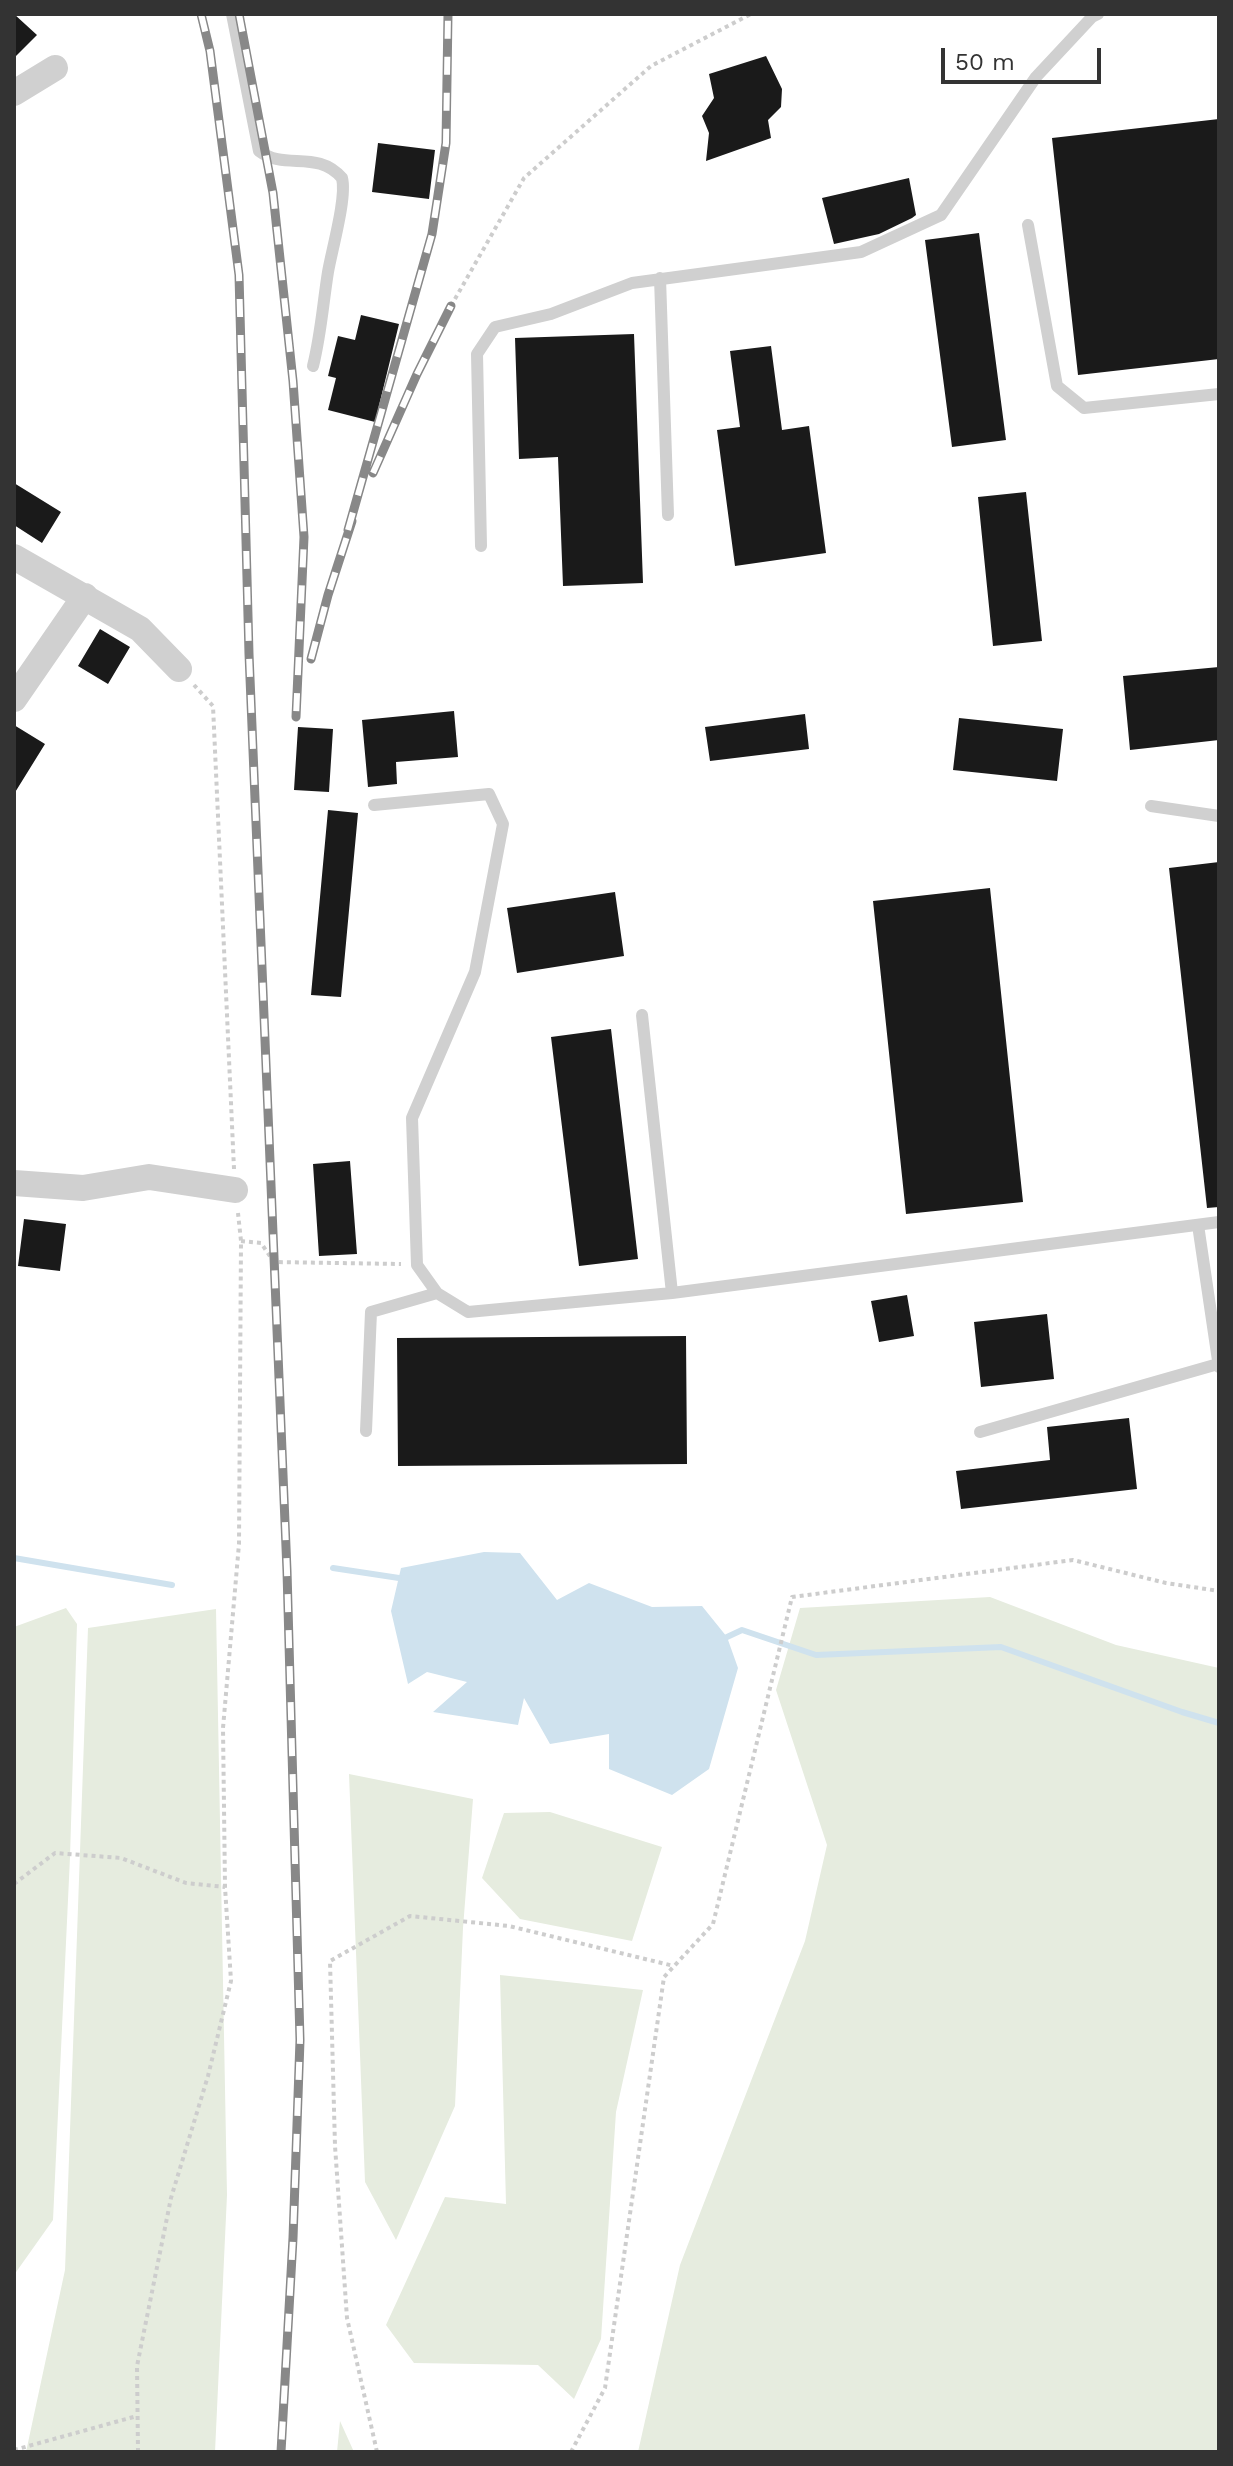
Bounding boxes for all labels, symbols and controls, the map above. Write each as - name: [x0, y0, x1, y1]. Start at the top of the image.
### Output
- scale bar: [945, 32, 1105, 82]
- text: 50 m: [955, 48, 1015, 76]

